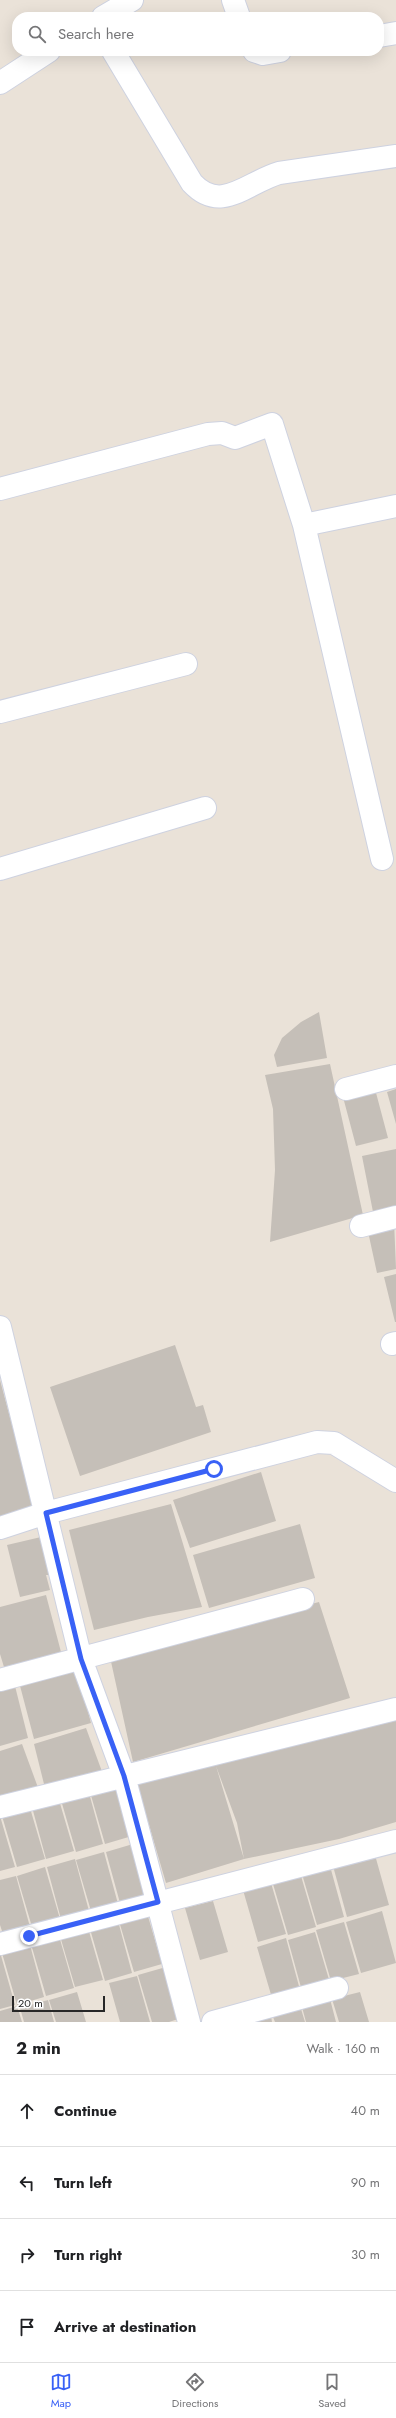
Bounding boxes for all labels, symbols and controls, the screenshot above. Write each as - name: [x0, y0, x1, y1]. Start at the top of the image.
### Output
- search box: [12, 12, 384, 56]
- icon: search: [26, 23, 48, 45]
- text: Search here: [58, 23, 134, 45]
- route start: [205, 1460, 223, 1478]
- route end: [20, 1927, 38, 1945]
- scale bar: [12, 1994, 105, 2013]
- text: 20 m: [18, 1995, 43, 2011]
- text: 2 min: [16, 2036, 61, 2060]
- text: Walk · 160 m: [307, 2039, 380, 2058]
- icon: ahead: [16, 2100, 38, 2122]
- text: Continue: [54, 2100, 117, 2122]
- text: 40 m: [351, 2101, 380, 2120]
- icon: left: [16, 2172, 38, 2194]
- text: Turn left: [54, 2172, 112, 2194]
- text: 90 m: [351, 2173, 380, 2192]
- icon: right: [16, 2244, 38, 2266]
- text: Turn right: [54, 2244, 122, 2266]
- text: 30 m: [351, 2245, 380, 2264]
- icon: arrive: [16, 2316, 38, 2338]
- text: Arrive at destination: [54, 2316, 196, 2338]
- tab: Map: [50, 2371, 72, 2411]
- tab: Directions: [172, 2371, 218, 2411]
- tab: Saved: [318, 2371, 346, 2411]

